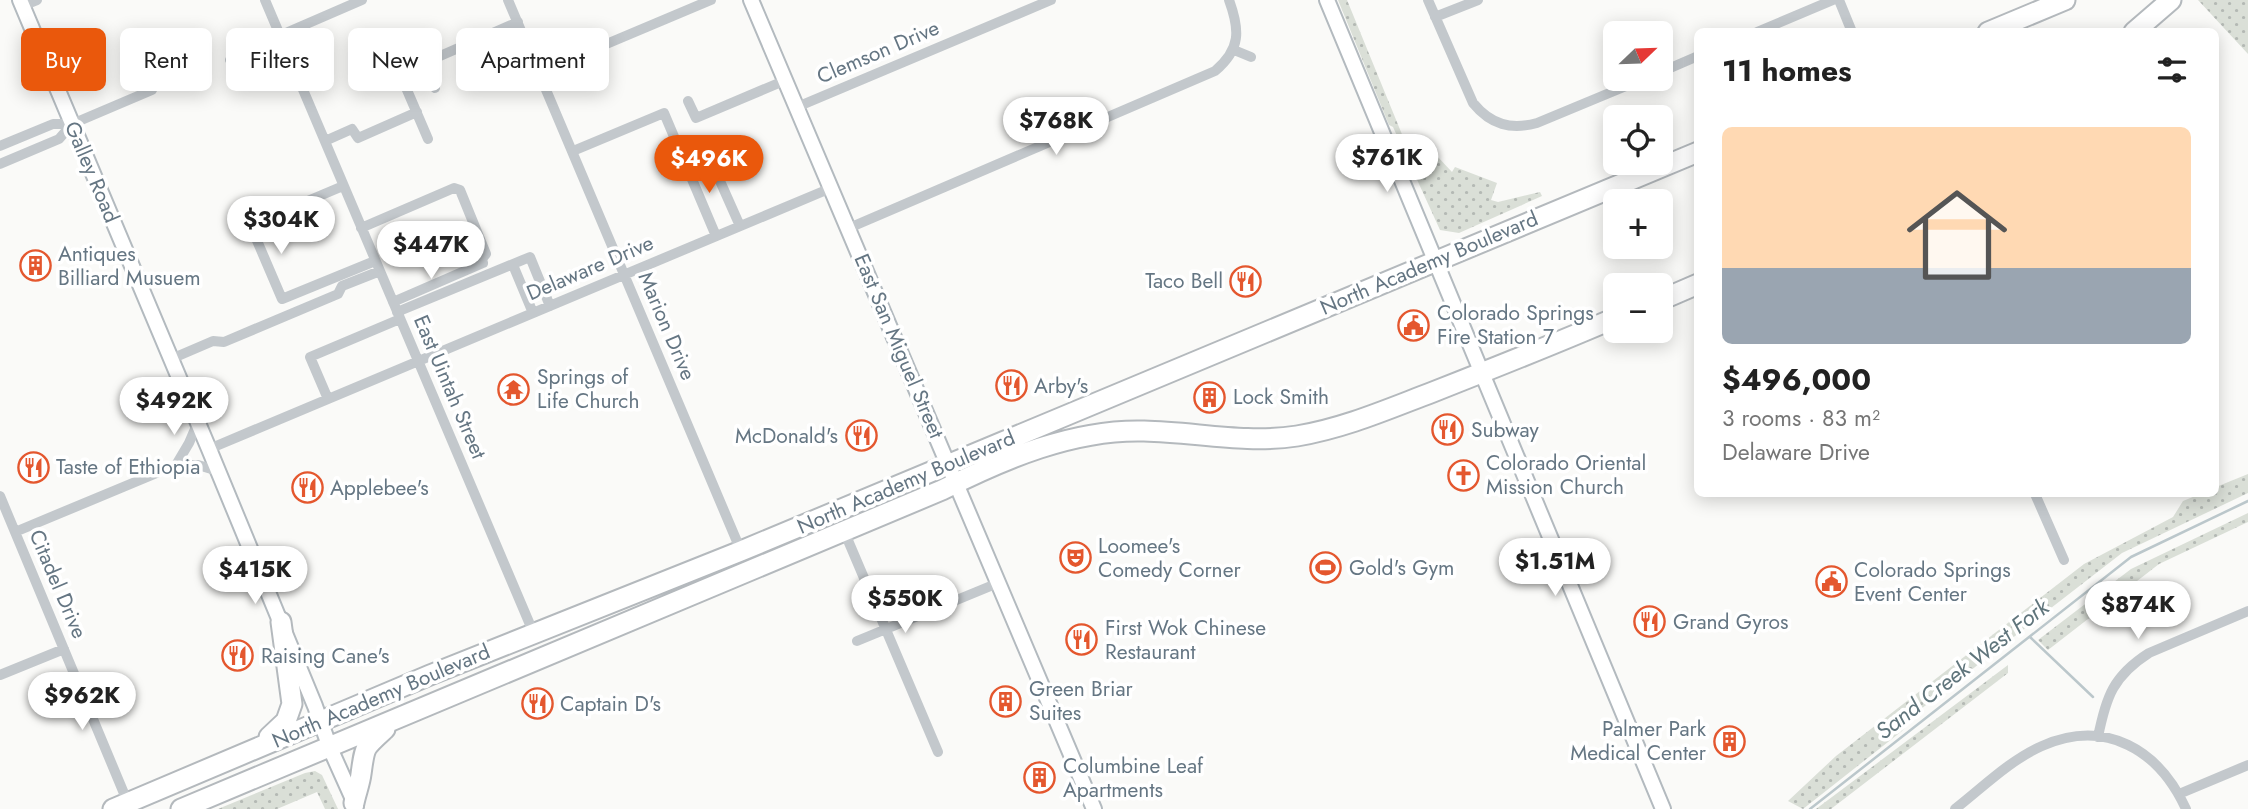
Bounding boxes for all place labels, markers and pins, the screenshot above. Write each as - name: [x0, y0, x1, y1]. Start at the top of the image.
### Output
- pin: $768K: [1007, 97, 1105, 157]
- pin: $761K: [1338, 134, 1436, 194]
- pin: $496K: [660, 136, 758, 195]
- pin: $304K: [232, 196, 330, 256]
- pin: $447K: [382, 222, 480, 281]
- place label: Antiques Billiard Musuem: [58, 239, 201, 293]
- building icon: Antiques Billiard Musuem: [18, 249, 52, 283]
- restaurant icon: Taco Bell: [1229, 264, 1263, 298]
- place label: Taco Bell: [1145, 266, 1223, 296]
- place label: Colorado Springs Fire Station 7: [1437, 298, 1594, 352]
- public building icon: Colorado Springs Fire Station 7: [1397, 308, 1431, 342]
- place label: Springs of Life Church: [537, 362, 639, 416]
- restaurant icon: Arby's: [994, 369, 1028, 403]
- place label: Arby's: [1034, 371, 1088, 401]
- temple icon: Springs of Life Church: [497, 372, 531, 406]
- pin: $492K: [125, 378, 223, 437]
- building icon: Lock Smith: [1193, 380, 1227, 414]
- place label: Lock Smith: [1233, 382, 1329, 412]
- restaurant icon: Subway: [1431, 413, 1465, 447]
- place label: Subway: [1471, 415, 1539, 445]
- restaurant icon: McDonald's: [844, 419, 878, 453]
- place label: McDonald's: [735, 421, 838, 451]
- place label: Colorado Oriental Mission Church: [1486, 448, 1646, 502]
- restaurant icon: Taste of Ethiopia: [16, 450, 50, 484]
- place label: Taste of Ethiopia: [56, 452, 200, 482]
- church icon: Colorado Oriental Mission Church: [1446, 458, 1480, 492]
- restaurant icon: Applebee's: [290, 471, 324, 505]
- place label: Applebee's: [330, 473, 429, 503]
- place label: Loomee's Comedy Corner: [1098, 531, 1241, 585]
- pin: $1.51M: [1498, 538, 1612, 598]
- theatre icon: Loomee's Comedy Corner: [1058, 541, 1092, 575]
- pin: $415K: [206, 546, 304, 606]
- sports icon: Gold's Gym: [1309, 551, 1343, 585]
- place label: Gold's Gym: [1349, 553, 1454, 583]
- place label: Colorado Springs Event Center: [1854, 555, 2011, 609]
- public building icon: Colorado Springs Event Center: [1814, 565, 1848, 599]
- pin: $550K: [856, 576, 954, 635]
- pin: $874K: [2089, 582, 2187, 641]
- restaurant icon: Grand Gyros: [1633, 605, 1667, 639]
- place label: Grand Gyros: [1673, 607, 1789, 637]
- place label: First Wok Chinese Restaurant: [1105, 613, 1266, 667]
- restaurant icon: First Wok Chinese Restaurant: [1065, 623, 1099, 657]
- restaurant icon: Raising Cane's: [221, 639, 255, 673]
- place label: Raising Cane's: [261, 641, 390, 671]
- pin: $962K: [33, 672, 131, 732]
- place label: Green Briar Suites: [1029, 674, 1134, 728]
- building icon: Green Briar Suites: [989, 684, 1023, 718]
- restaurant icon: Captain D's: [520, 687, 554, 721]
- place label: Captain D's: [560, 689, 661, 719]
- place label: Palmer Park Medical Center: [1570, 714, 1707, 768]
- building icon: Palmer Park Medical Center: [1712, 724, 1746, 758]
- place label: Columbine Leaf Apartments: [1063, 751, 1204, 805]
- building icon: Columbine Leaf Apartments: [1023, 761, 1057, 795]

